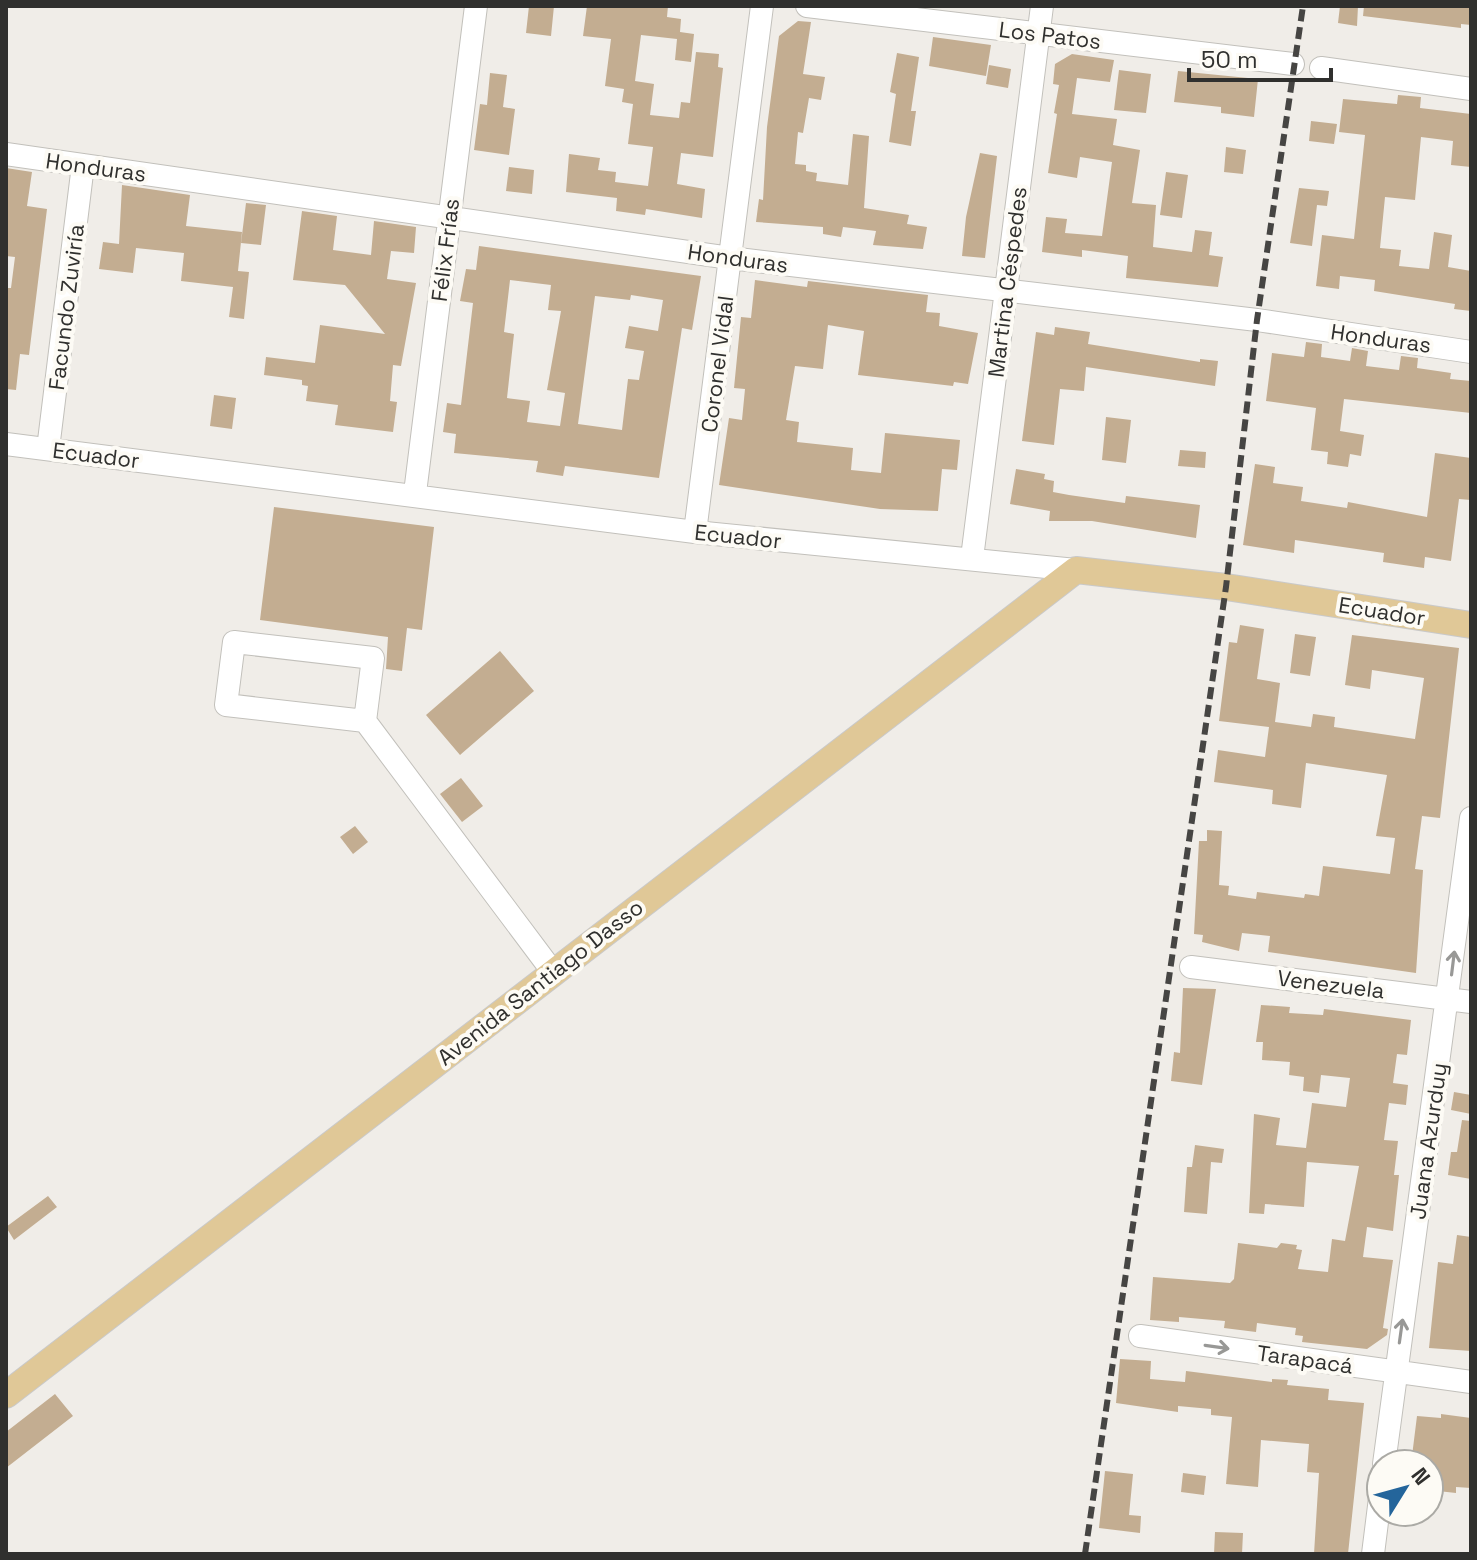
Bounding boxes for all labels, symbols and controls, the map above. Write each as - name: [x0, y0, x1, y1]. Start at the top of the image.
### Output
- street label: Los Patos: [997, 15, 1103, 55]
- scale bar: [1189, 32, 1331, 82]
- text: 50 m: [1201, 44, 1258, 75]
- street label: Honduras: [44, 146, 148, 188]
- street label: Martina Céspedes: [981, 185, 1033, 379]
- street label: Félix Frías: [425, 197, 465, 303]
- street label: Facundo Zuviría: [42, 222, 90, 392]
- street label: Honduras: [686, 237, 790, 279]
- street label: Coronel Vidal: [695, 294, 739, 434]
- street label: Honduras: [1329, 317, 1433, 359]
- street label: Ecuador: [51, 436, 141, 474]
- street label: Ecuador: [693, 518, 783, 554]
- street label: Ecuador: [1337, 590, 1427, 632]
- street label: Avenida Santiago Dasso: [431, 893, 649, 1071]
- one-way arrow: [1445, 950, 1460, 977]
- street label: Venezuela: [1276, 964, 1387, 1005]
- street label: Juana Azurduy: [1403, 1061, 1453, 1221]
- one-way arrow: [1394, 1319, 1409, 1344]
- street label: Tarapacá: [1255, 1338, 1355, 1380]
- one-way arrow: [1204, 1340, 1229, 1355]
- north arrow: [1365, 1448, 1445, 1528]
- text: N: [1405, 1462, 1437, 1490]

